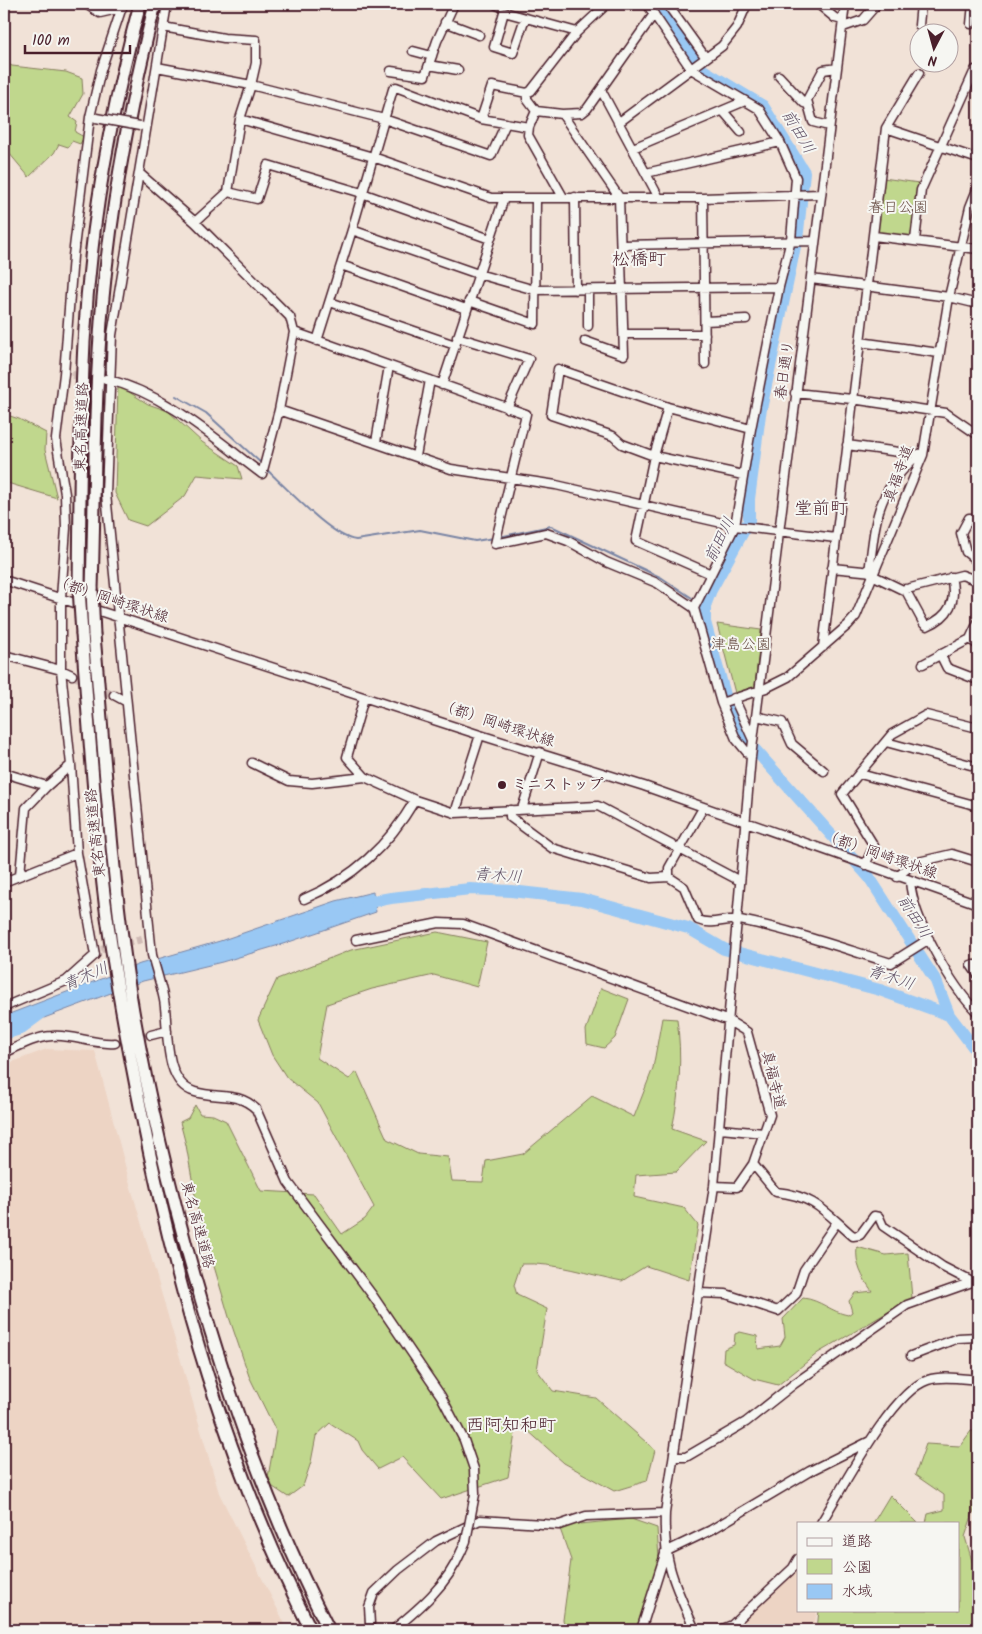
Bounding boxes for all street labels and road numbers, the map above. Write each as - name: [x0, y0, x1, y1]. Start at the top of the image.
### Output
- street label: 春日通り: [769, 339, 801, 401]
- street label: 東名高速道路: [68, 382, 96, 472]
- street label: 真福寺道: [877, 442, 921, 506]
- street label: （都）岡崎環状線: [50, 570, 172, 630]
- street label: （都）岡崎環状線: [436, 694, 558, 754]
- street label: 東名高速道路: [79, 787, 113, 879]
- street label: （都）岡崎環状線: [819, 824, 941, 886]
- street label: 真福寺道: [755, 1048, 791, 1112]
- street label: 東名高速道路: [174, 1178, 220, 1272]

